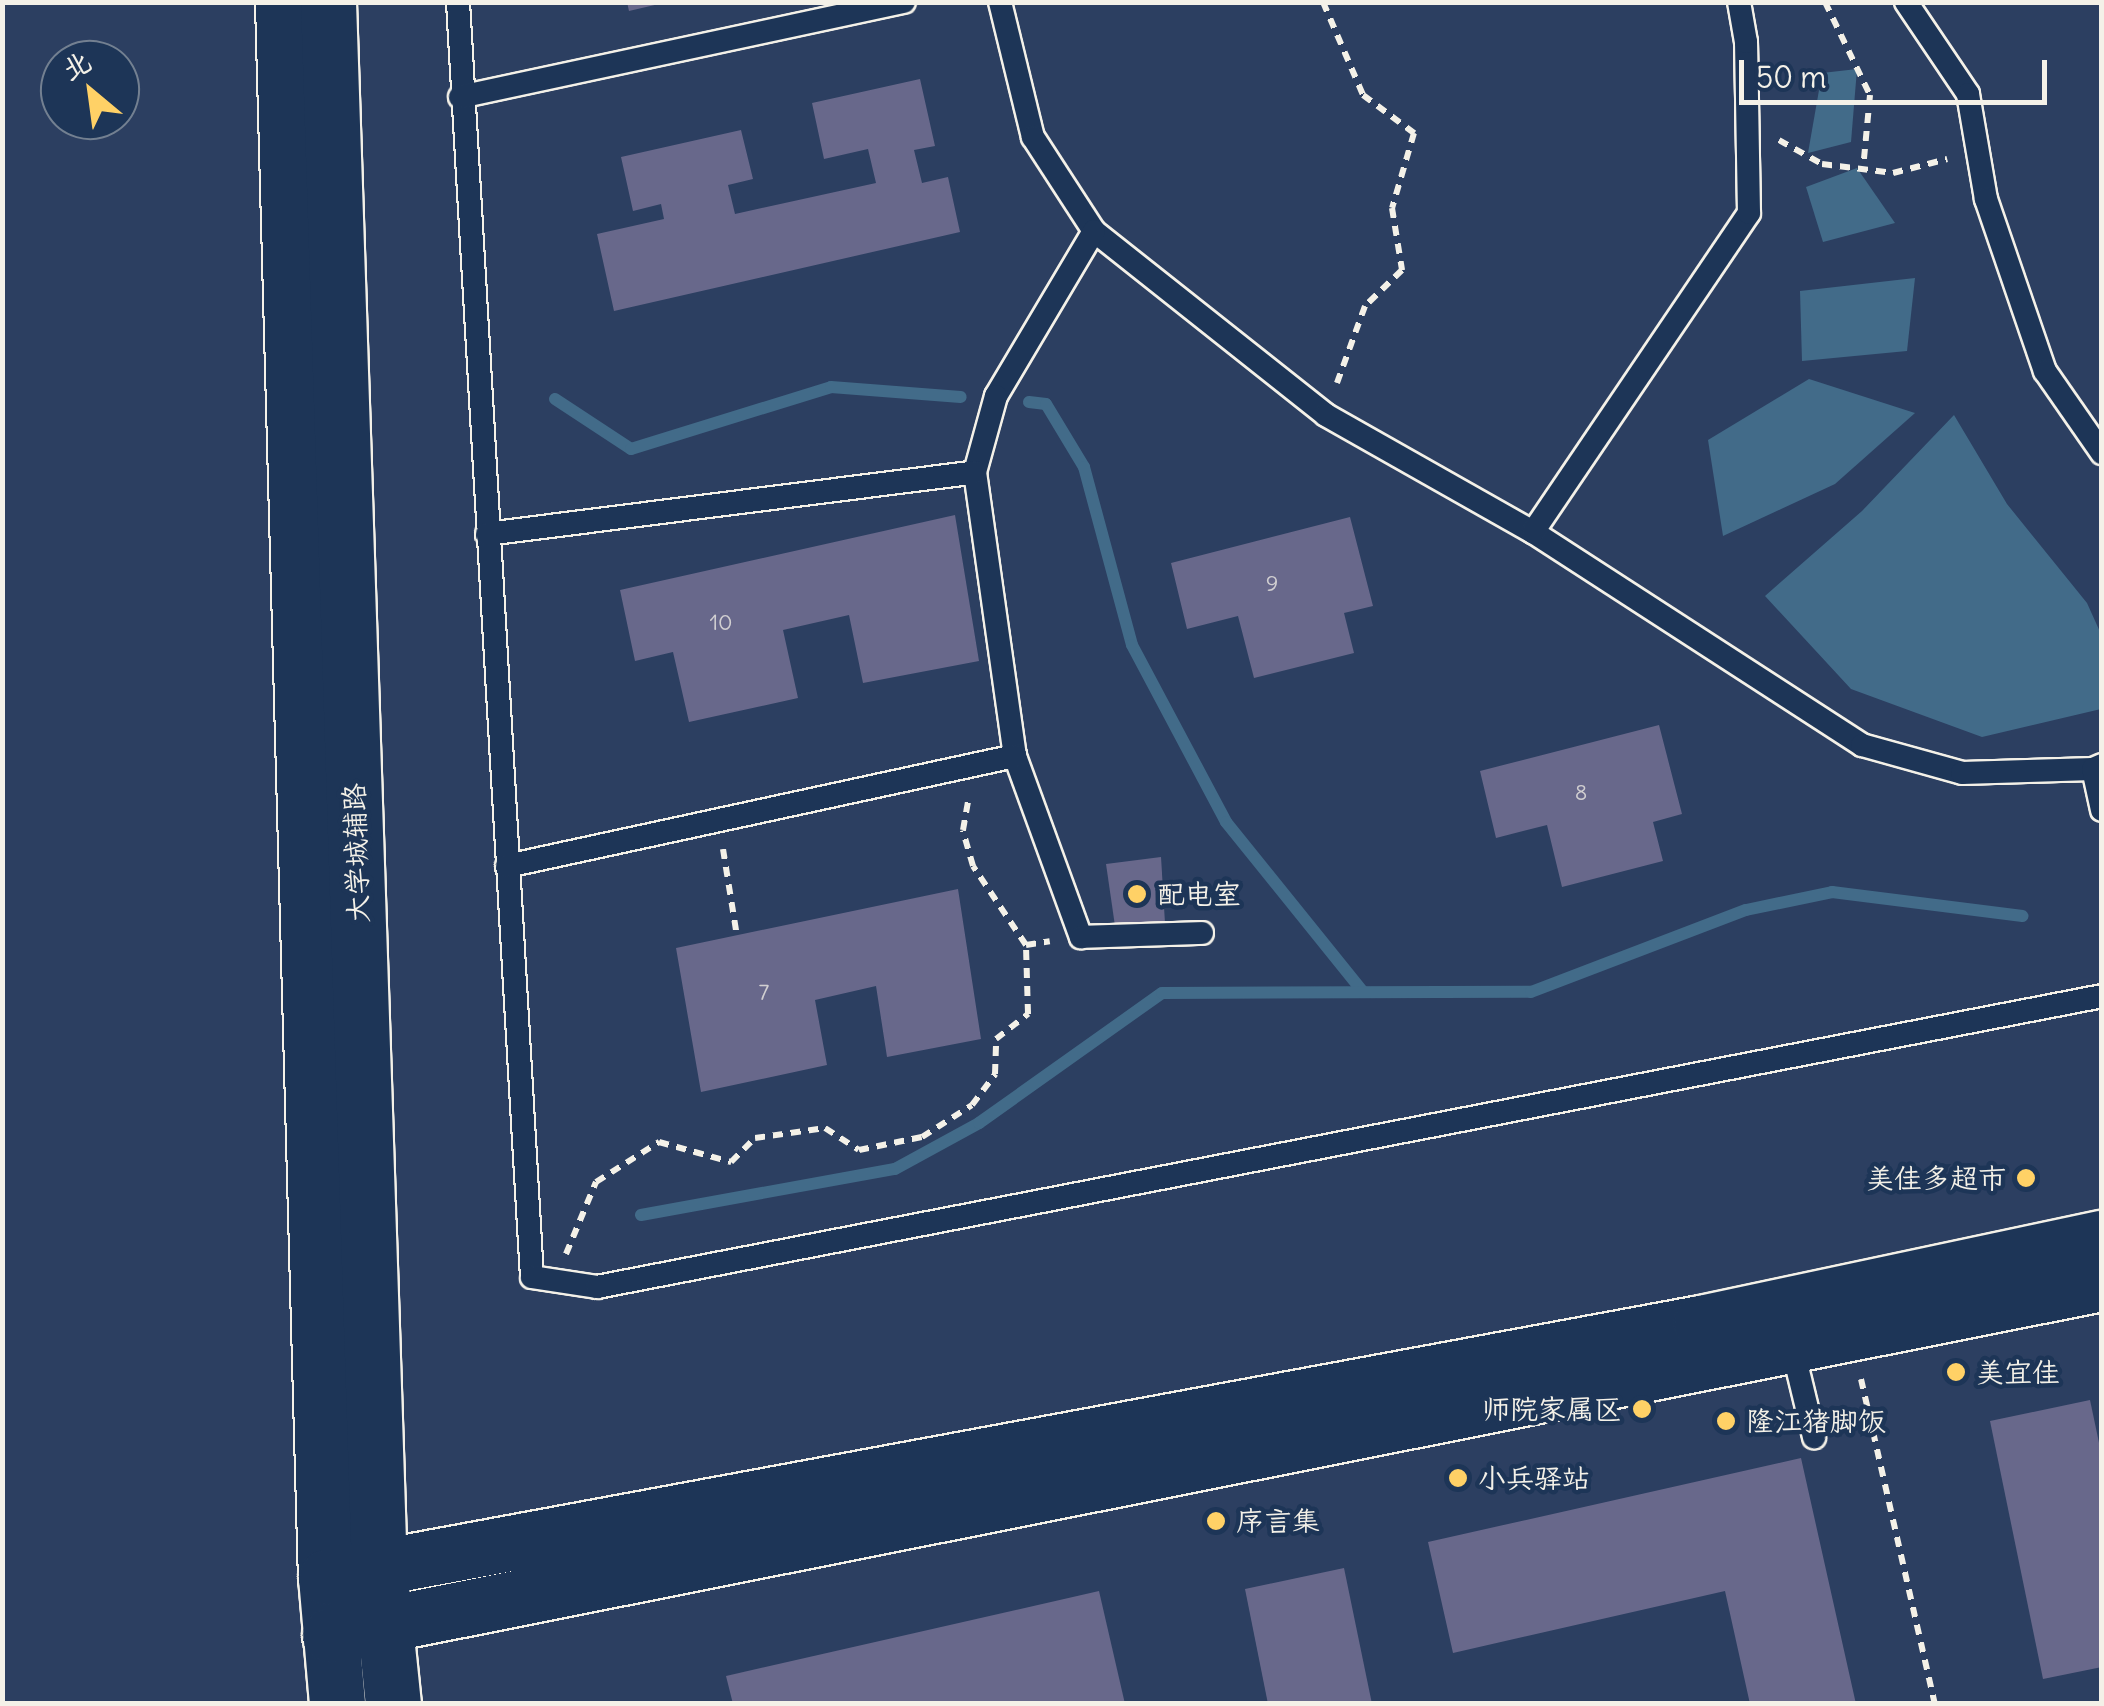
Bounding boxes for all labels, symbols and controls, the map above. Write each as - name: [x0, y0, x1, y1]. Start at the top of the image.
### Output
- north arrow: [40, 40, 140, 140]
- scale bar: [1744, 40, 2052, 102]
- text: 北: [55, 43, 97, 88]
- text: 50 m: [1756, 58, 1826, 96]
- house number: 9: [1266, 571, 1278, 597]
- house number: 10: [709, 610, 733, 636]
- house number: 8: [1575, 780, 1587, 806]
- street label: 大学城辅路: [337, 782, 375, 924]
- place label: 配电室: [1157, 877, 1241, 911]
- marker: 配电室: [1126, 883, 1148, 905]
- house number: 7: [759, 980, 769, 1006]
- place label: 美佳多超市: [1866, 1161, 2006, 1195]
- marker: 美佳多超市: [2015, 1167, 2037, 1189]
- place label: 美宜佳: [1976, 1355, 2060, 1389]
- marker: 美宜佳: [1945, 1361, 1967, 1383]
- place label: 师院家属区: [1482, 1392, 1622, 1426]
- marker: 师院家属区: [1631, 1398, 1653, 1420]
- place label: 隆江猪脚饭: [1746, 1404, 1886, 1438]
- marker: 隆江猪脚饭: [1715, 1410, 1737, 1432]
- place label: 小兵驿站: [1478, 1461, 1590, 1495]
- marker: 小兵驿站: [1447, 1467, 1469, 1489]
- place label: 序言集: [1236, 1504, 1320, 1538]
- marker: 序言集: [1205, 1510, 1227, 1532]

